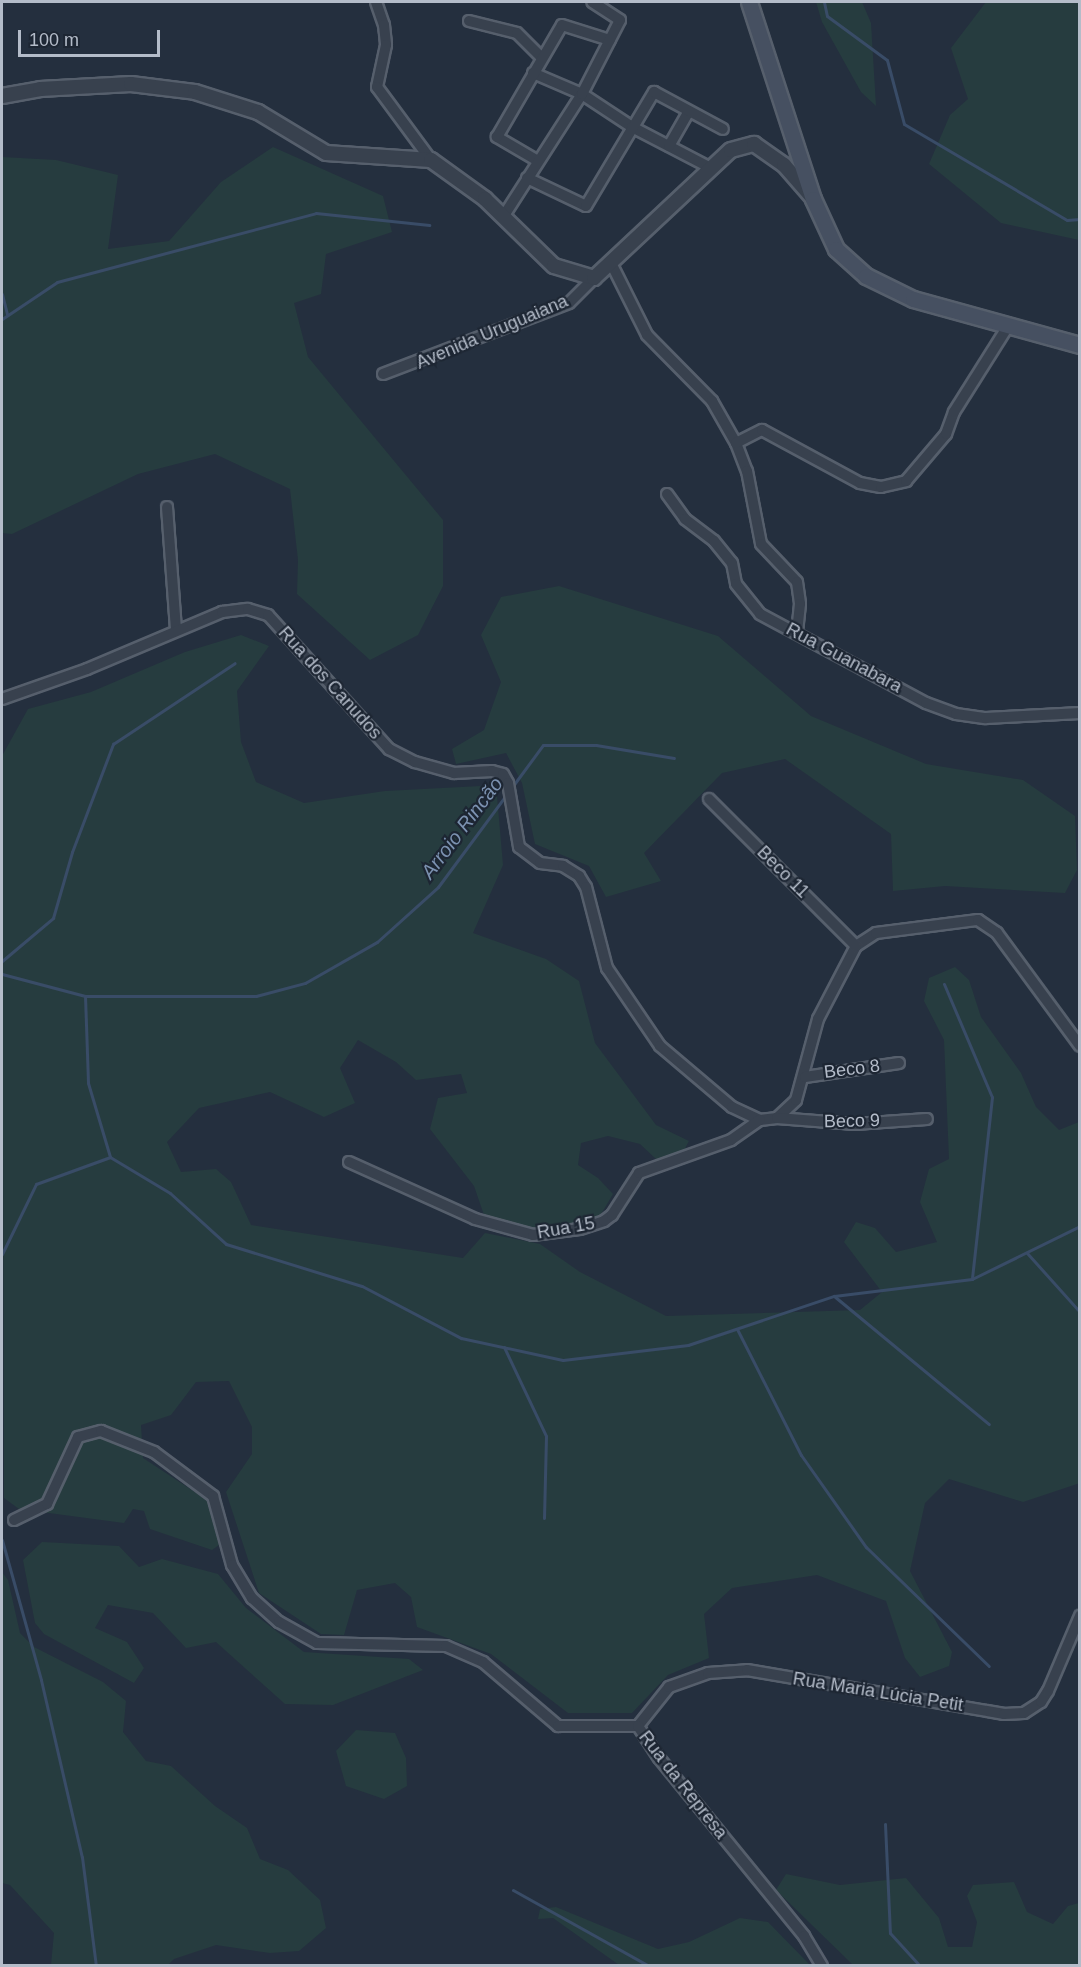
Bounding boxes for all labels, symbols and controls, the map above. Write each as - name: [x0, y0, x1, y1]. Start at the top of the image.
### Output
- scale bar: [21, 18, 164, 56]
- text: 100 m: [29, 30, 79, 50]
- street label: Avenida Uruguaiana: [413, 290, 571, 374]
- street label: Rua Guanabara: [782, 618, 906, 698]
- street label: Rua dos Canudos: [274, 622, 386, 744]
- water label: Arroio Rincão: [416, 772, 508, 884]
- street label: Beco 11: [752, 841, 814, 903]
- street label: Beco 8: [823, 1055, 881, 1083]
- street label: Beco 9: [824, 1110, 880, 1132]
- street label: Rua 15: [536, 1212, 596, 1244]
- street label: Rua Maria Lúcia Petit: [791, 1668, 965, 1716]
- street label: Rua da Represa: [634, 1727, 732, 1843]

